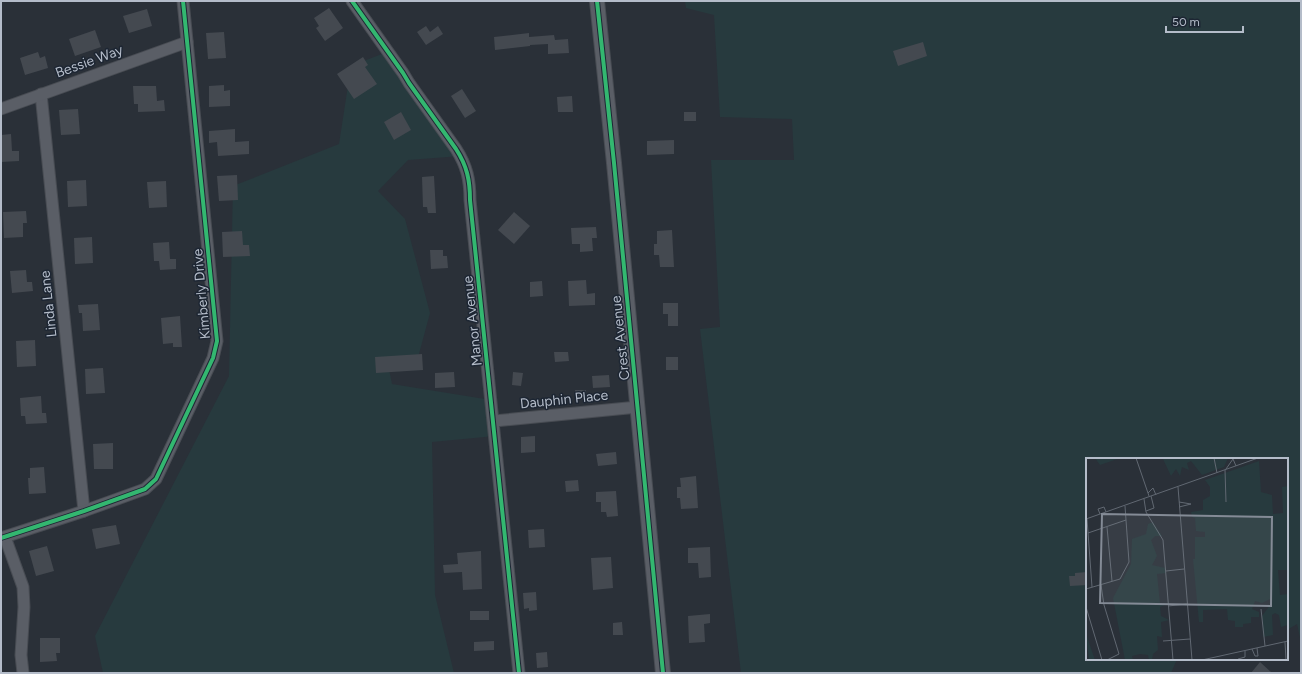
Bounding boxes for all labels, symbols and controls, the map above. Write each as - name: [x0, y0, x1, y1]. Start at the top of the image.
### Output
- scale bar: [1166, 8, 1243, 34]
- text: 50 m: [1172, 15, 1200, 29]
- street label: Bessie Way: [53, 41, 126, 82]
- street label: Kimberly Drive: [189, 248, 214, 340]
- street label: Linda Lane: [37, 269, 60, 338]
- street label: Manor Avenue: [459, 275, 486, 367]
- street label: Crest Avenue: [608, 294, 633, 381]
- street label: Dauphin Place: [519, 386, 609, 413]
- inset map: [1086, 458, 1288, 660]

